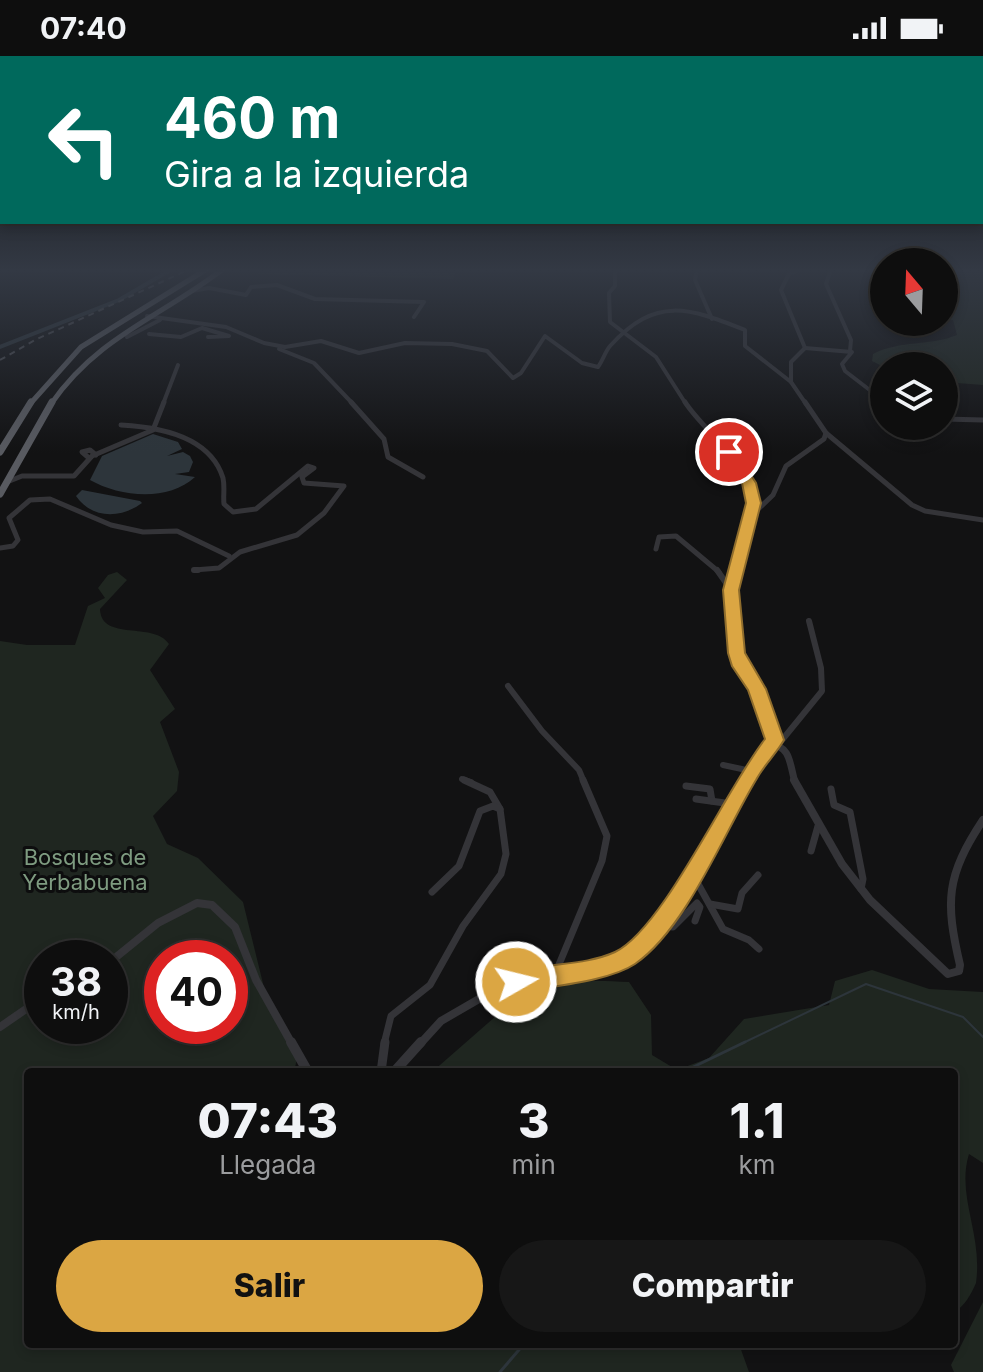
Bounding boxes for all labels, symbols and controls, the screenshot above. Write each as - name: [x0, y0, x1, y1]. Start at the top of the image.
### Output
- text: 07:40: [40, 10, 127, 46]
- text: 460 m: [164, 84, 340, 152]
- icon: left: [32, 88, 136, 192]
- text: Gira a la izquierda: [164, 152, 469, 196]
- north arrow: [870, 248, 958, 336]
- map controls: [870, 248, 958, 440]
- button: layers: [870, 352, 958, 440]
- pin: [695, 418, 763, 486]
- icon: arrive: [707, 430, 751, 474]
- park label: Bosques de Yerbabuena: [22, 844, 148, 895]
- speed limit sign: 40: [144, 940, 248, 1044]
- position arrow: [474, 940, 558, 1024]
- text: 38: [50, 957, 102, 1006]
- text: km/h: [52, 1000, 100, 1024]
- text: 07:43: [198, 1091, 338, 1150]
- text: 3: [518, 1091, 549, 1150]
- text: 1.1: [730, 1091, 784, 1150]
- text: Llegada: [219, 1149, 316, 1180]
- text: min: [512, 1149, 556, 1180]
- text: km: [738, 1149, 775, 1180]
- button: Salir: [56, 1240, 483, 1332]
- button: Compartir: [499, 1240, 926, 1332]

